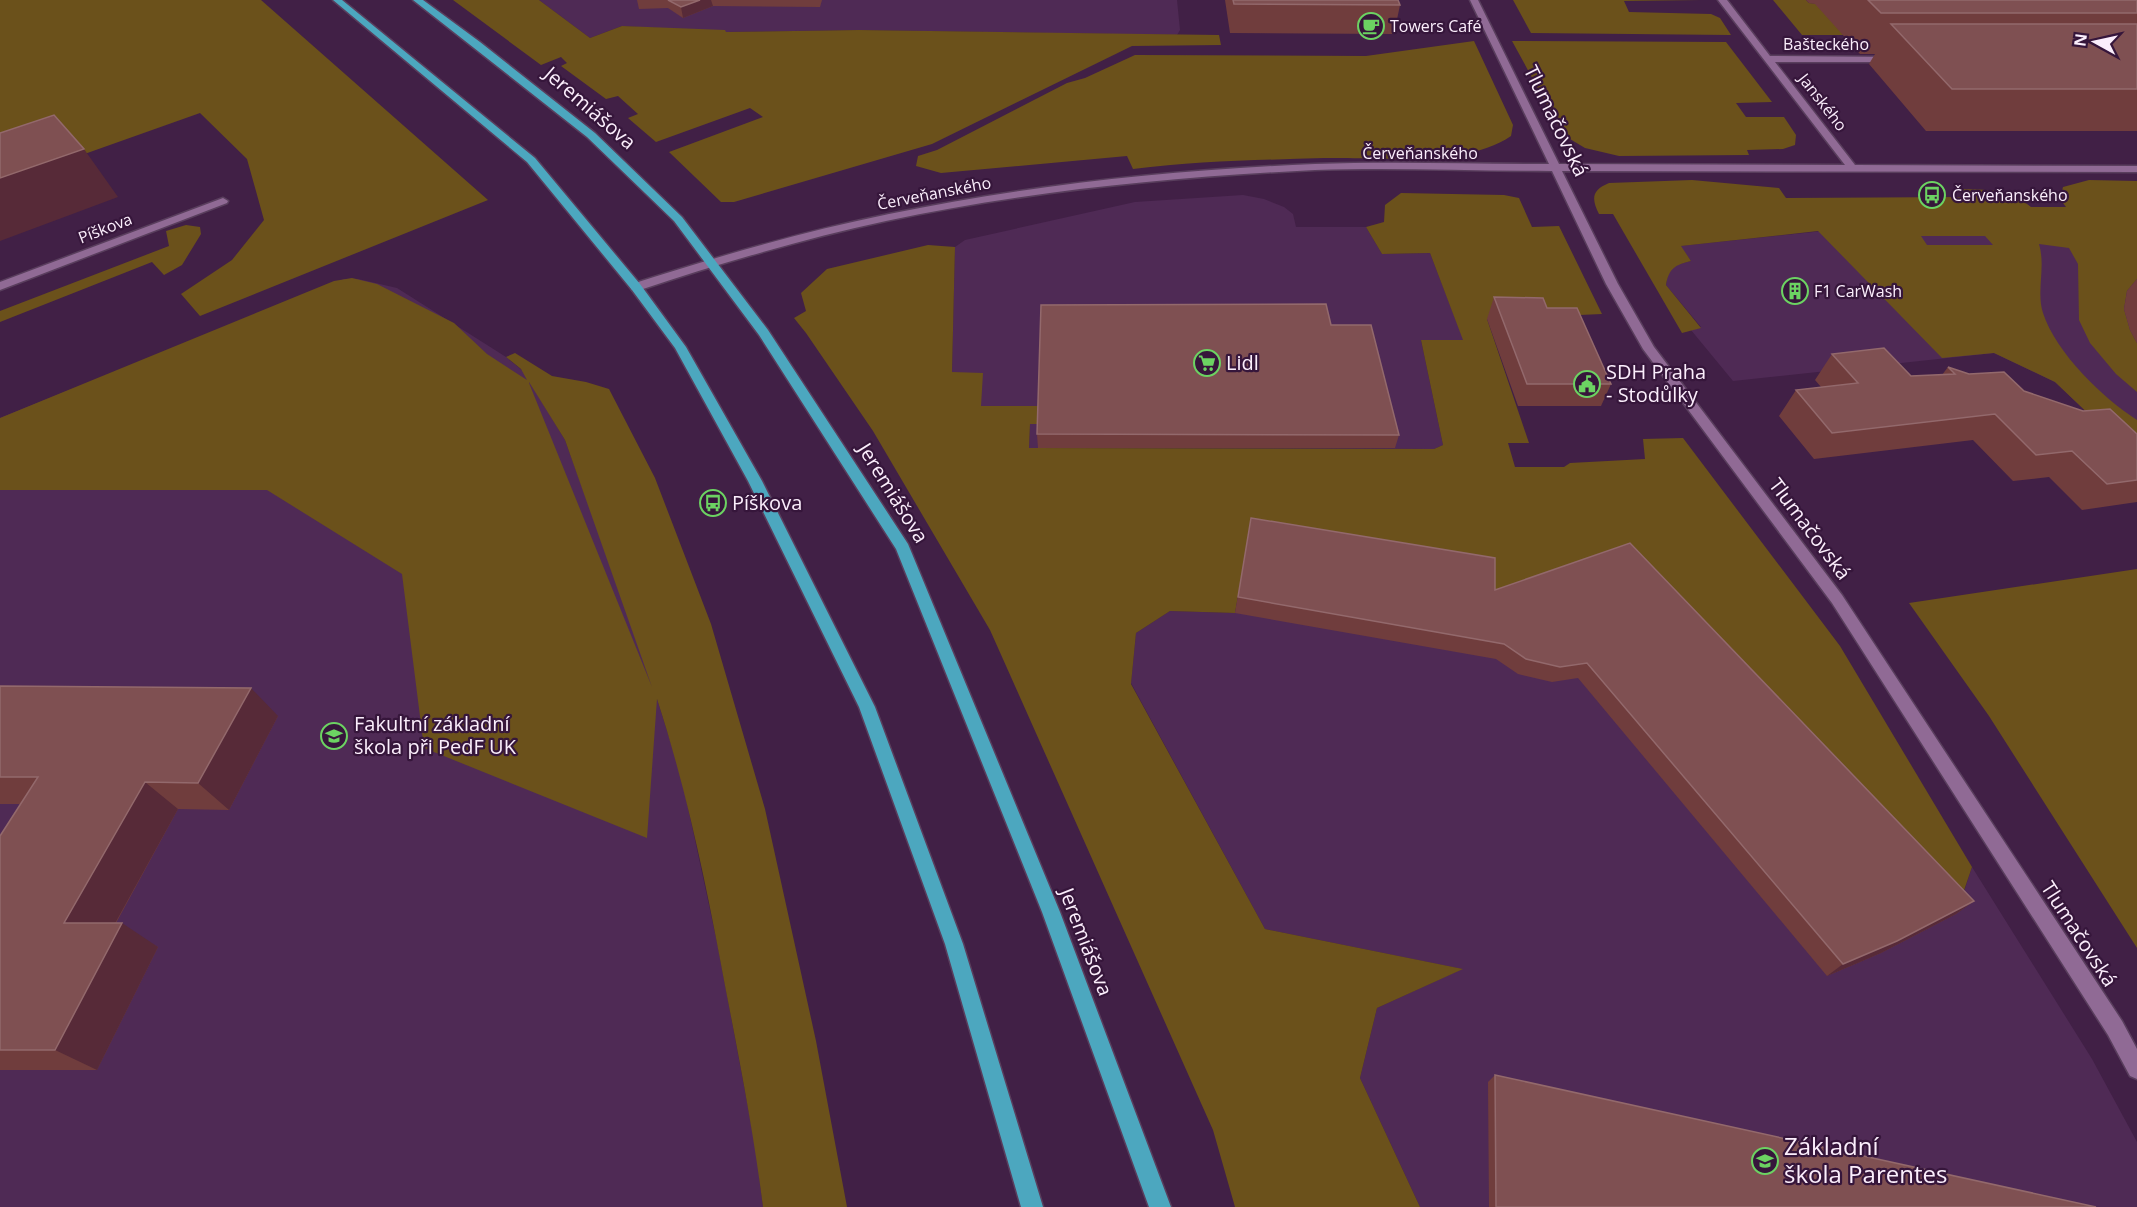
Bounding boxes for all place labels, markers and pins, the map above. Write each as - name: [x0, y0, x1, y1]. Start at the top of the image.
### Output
- cafe icon: Towers Café: [1356, 11, 1386, 41]
- place label: Towers Café: [1390, 15, 1481, 37]
- bus stop icon: Červeňanského: [1917, 180, 1947, 210]
- place label: Červeňanského: [1952, 184, 2068, 206]
- building icon: F1 CarWash: [1780, 276, 1810, 306]
- place label: F1 CarWash: [1814, 280, 1902, 302]
- supermarket icon: Lidl: [1192, 348, 1222, 378]
- place label: Lidl: [1226, 349, 1259, 376]
- place label: SDH Praha - Stodůlky: [1606, 358, 1706, 408]
- public building icon: SDH Praha - Stodůlky: [1572, 369, 1602, 399]
- bus stop icon: Píškova: [698, 488, 728, 518]
- place label: Píškova: [732, 489, 802, 516]
- place label: Fakultní základní škola při PedF UK: [354, 710, 517, 760]
- school or university icon: Fakultní základní škola při PedF UK: [319, 721, 349, 751]
- place label: Základní škola Parentes: [1784, 1129, 1947, 1190]
- school or university icon: Základní škola Parentes: [1750, 1146, 1780, 1176]

